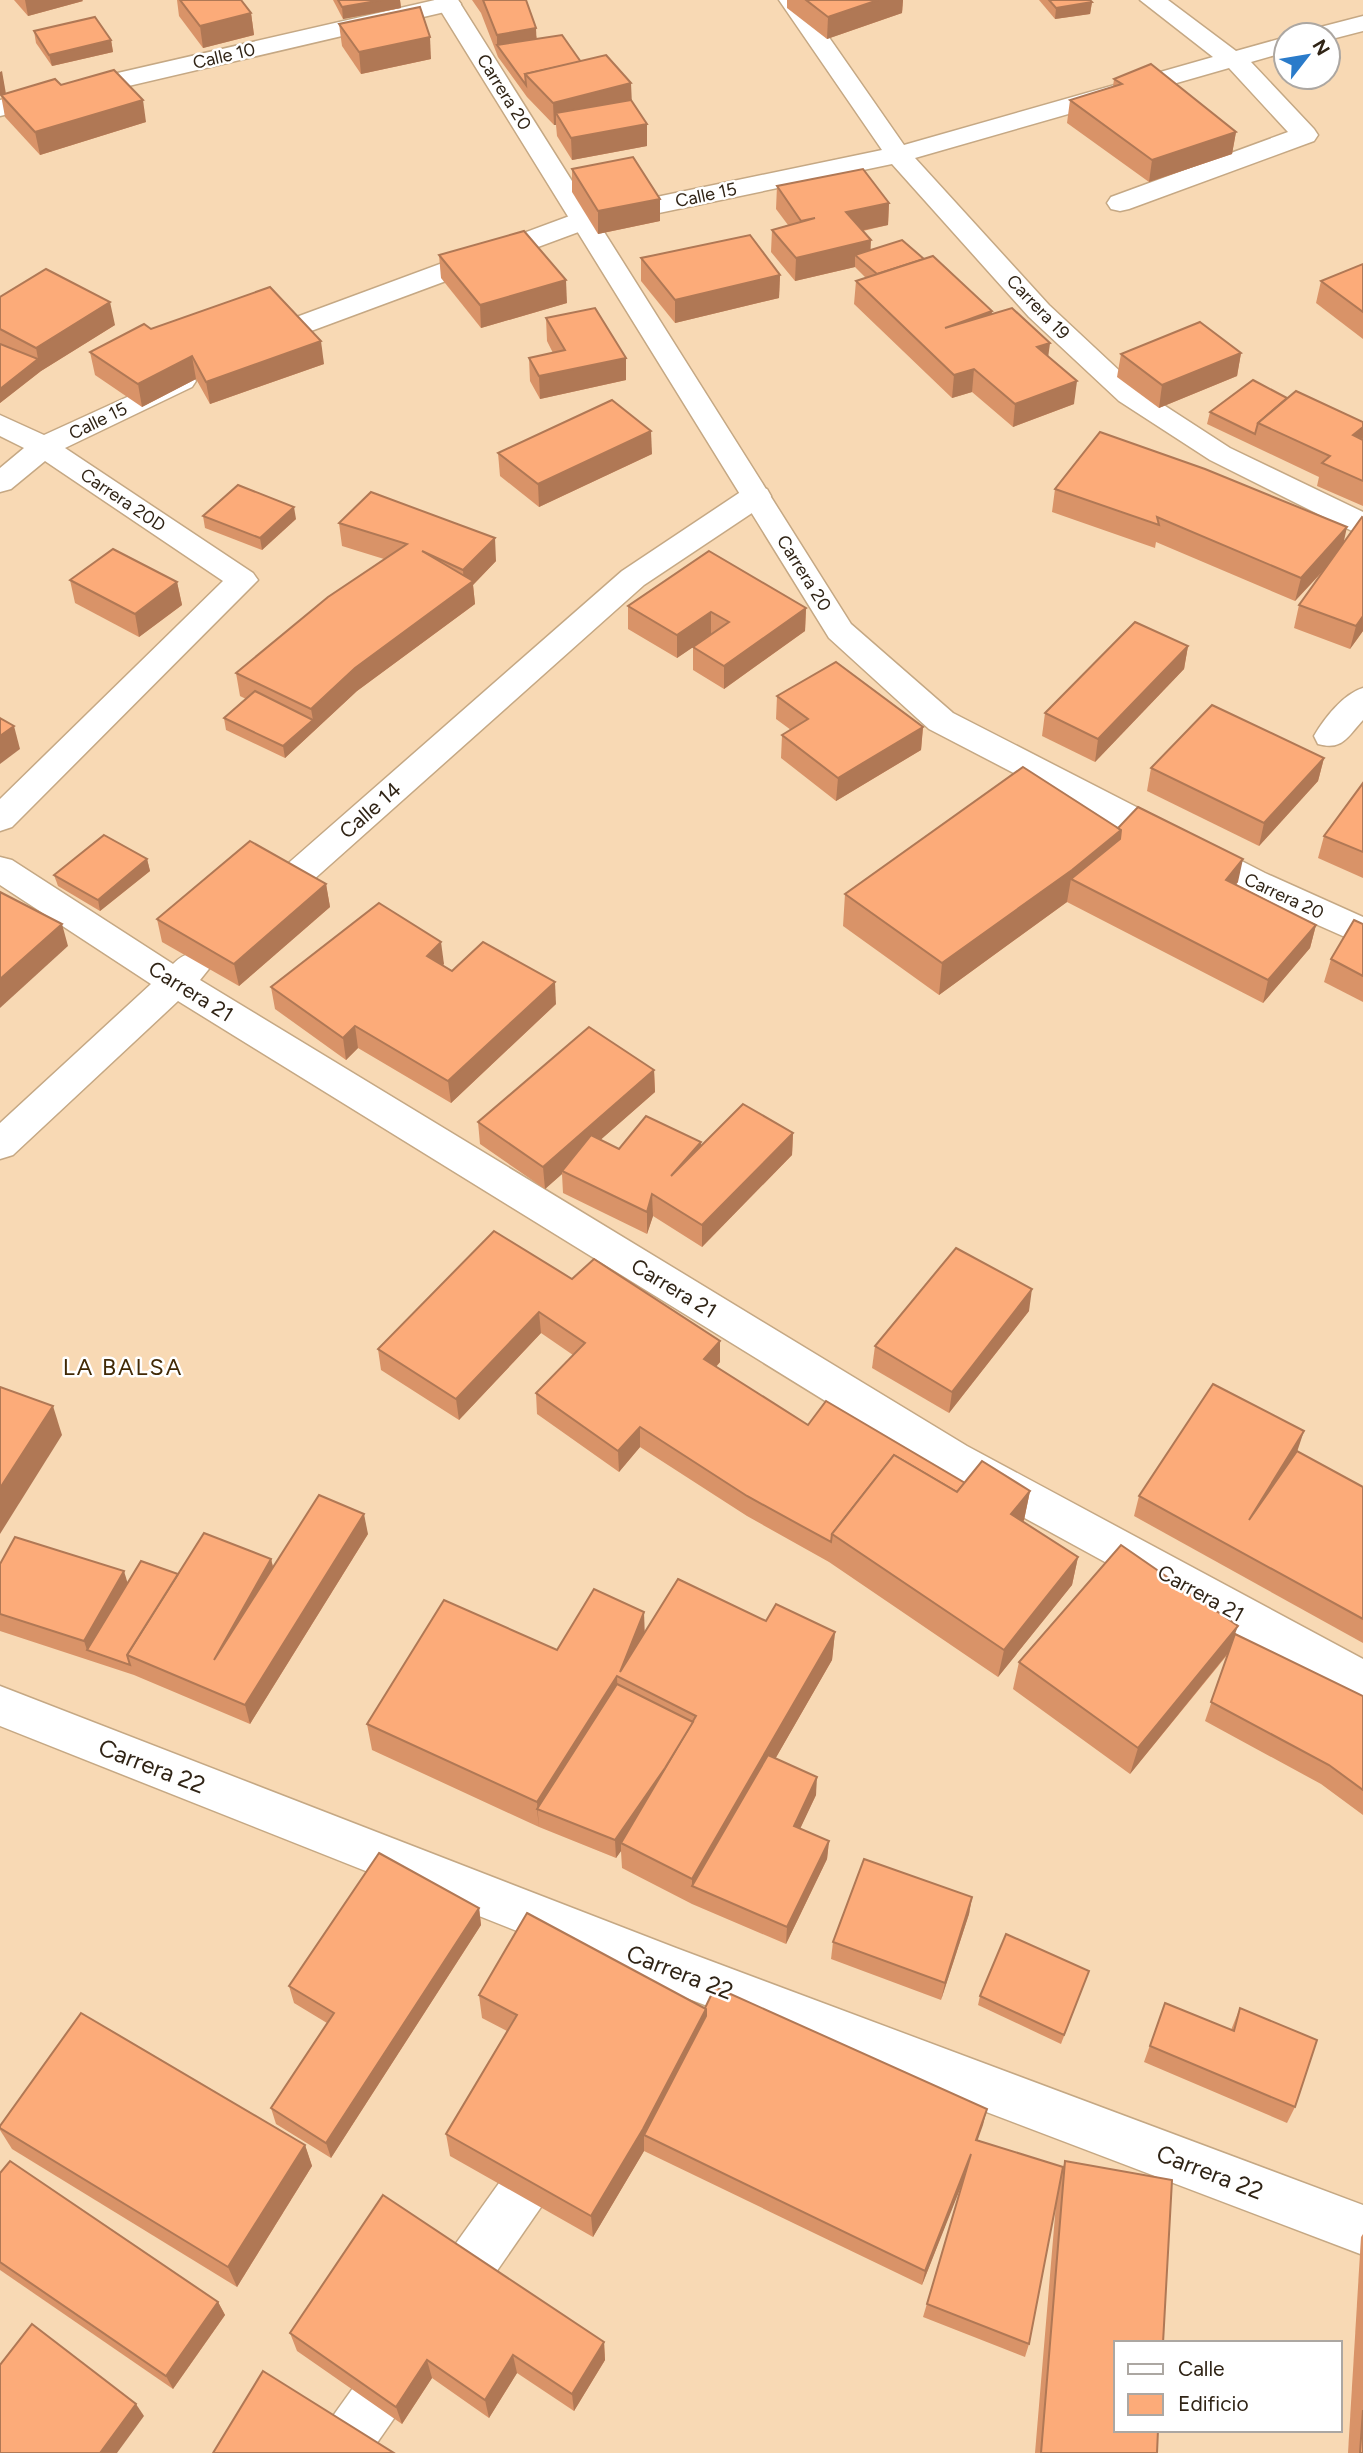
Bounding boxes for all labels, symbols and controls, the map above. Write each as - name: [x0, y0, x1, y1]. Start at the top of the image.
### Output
- north arrow: [1272, 21, 1342, 91]
- text: N: [1308, 35, 1335, 60]
- street label: Calle 10: [191, 38, 257, 74]
- street label: Carrera 20: [472, 50, 536, 134]
- street label: Calle 15: [673, 178, 739, 212]
- street label: Carrera 19: [1002, 270, 1074, 344]
- street label: Calle 15: [65, 397, 131, 445]
- street label: Carrera 20D: [76, 464, 170, 536]
- street label: Carrera 20: [772, 531, 836, 615]
- street label: Calle 14: [334, 776, 406, 844]
- street label: Carrera 20: [1241, 868, 1327, 924]
- street label: Carrera 21: [144, 955, 238, 1027]
- street label: Carrera 21: [627, 1253, 721, 1323]
- district label: LA BALSA: [63, 1353, 183, 1381]
- street label: Carrera 21: [1153, 1559, 1249, 1627]
- street label: Carrera 22: [95, 1732, 209, 1800]
- street label: Carrera 22: [623, 1938, 737, 2006]
- street label: Carrera 22: [1153, 2138, 1267, 2206]
- legend: [1114, 2341, 1342, 2432]
- text: Calle: [1178, 2356, 1225, 2381]
- text: Edificio: [1178, 2391, 1249, 2416]

